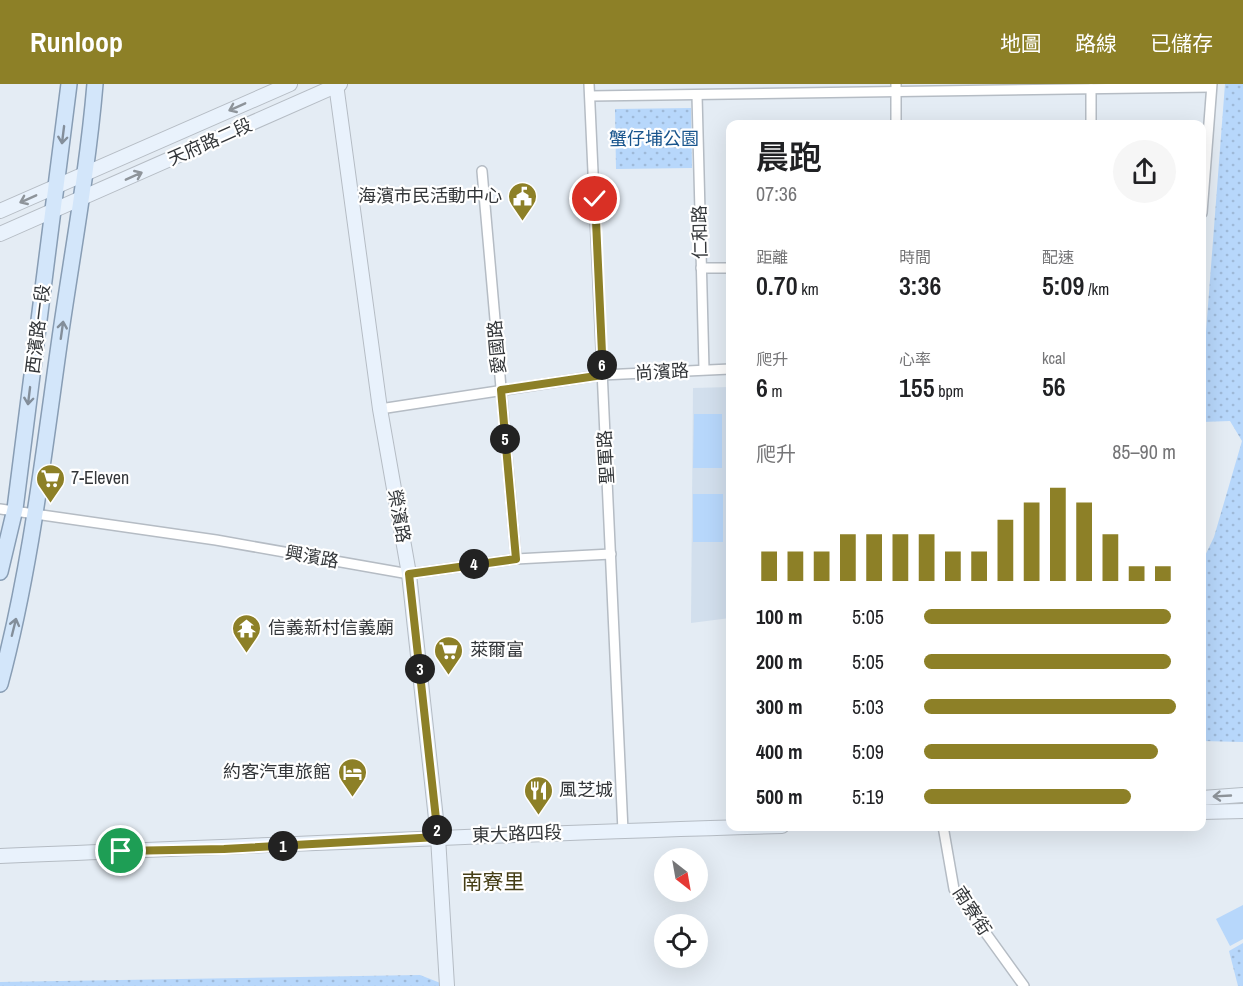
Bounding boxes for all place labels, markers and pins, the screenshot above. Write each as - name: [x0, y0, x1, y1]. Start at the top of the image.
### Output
- pin: [569, 173, 620, 224]
- public building icon: 海濱市民活動中心: [507, 180, 539, 222]
- place label: 海濱市民活動中心: [358, 183, 502, 208]
- pin: 6: [587, 350, 617, 380]
- pin: 5: [490, 424, 520, 454]
- supermarket icon: 7-Eleven: [34, 462, 66, 504]
- place label: 7-Eleven: [71, 465, 129, 490]
- pin: 4: [459, 549, 489, 579]
- temple icon: 信義新村信義廟: [231, 612, 263, 654]
- place label: 信義新村信義廟: [268, 615, 394, 640]
- supermarket icon: 萊爾富: [433, 634, 465, 676]
- place label: 萊爾富: [470, 637, 524, 662]
- pin: 3: [405, 654, 435, 684]
- hotel icon: 約客汽車旅館: [336, 756, 368, 798]
- place label: 約客汽車旅館: [223, 759, 331, 784]
- restaurant icon: 風芝城: [522, 774, 554, 816]
- place label: 風芝城: [559, 777, 613, 802]
- pin: 2: [422, 815, 452, 845]
- pin: [95, 825, 146, 876]
- pin: 1: [268, 831, 298, 861]

